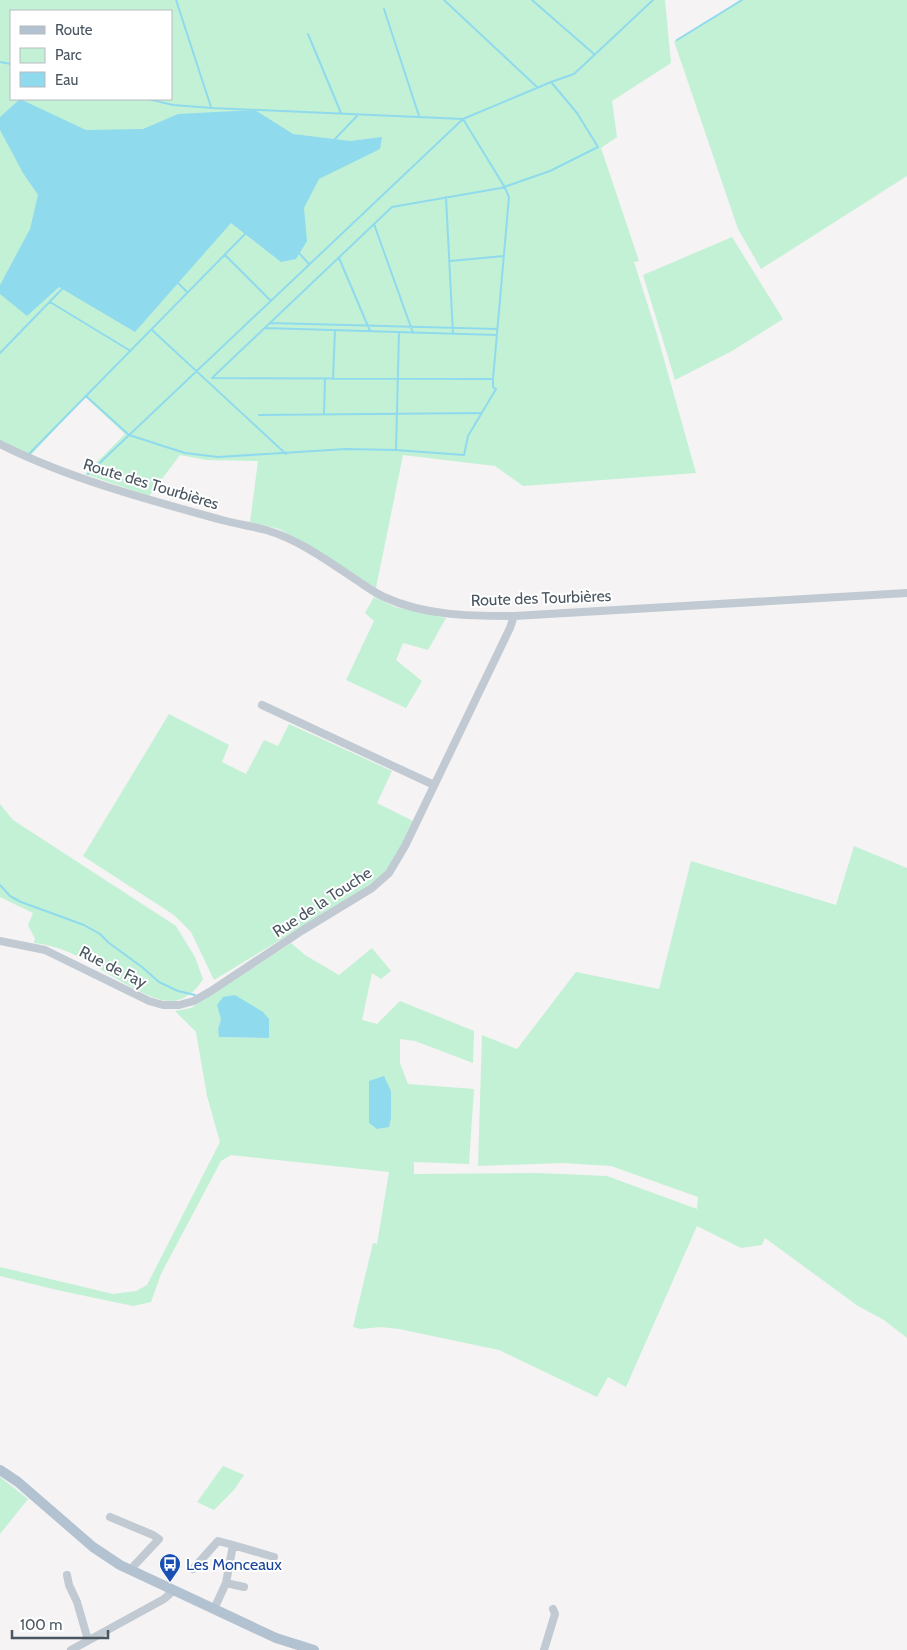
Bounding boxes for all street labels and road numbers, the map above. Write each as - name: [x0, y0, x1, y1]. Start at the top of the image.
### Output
- street label: Route des Tourbières: [81, 454, 221, 514]
- street label: Route des Tourbières: [470, 586, 612, 610]
- street label: Rue de la Touche: [269, 863, 375, 941]
- street label: Rue de Fay: [76, 942, 150, 992]

